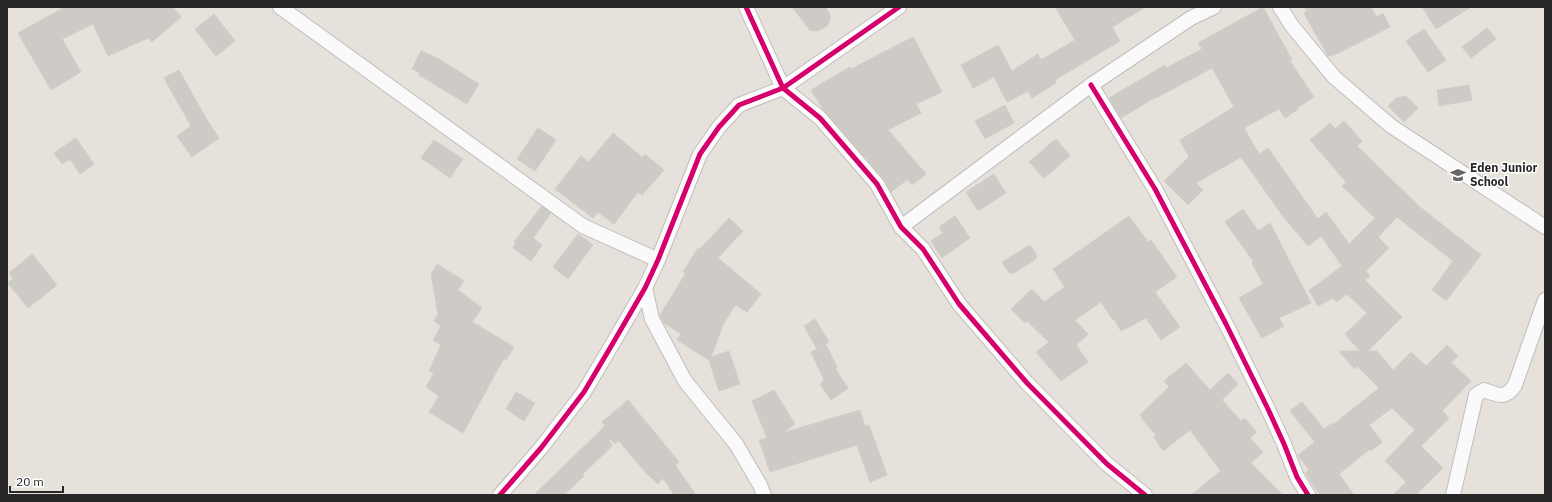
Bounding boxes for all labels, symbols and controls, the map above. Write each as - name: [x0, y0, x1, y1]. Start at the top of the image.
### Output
- place label: Eden Junior School: [1470, 160, 1537, 189]
- school or university icon: Eden Junior School: [1449, 166, 1467, 184]
- scale bar: [10, 468, 63, 494]
- text: 20 m: [16, 474, 44, 489]

